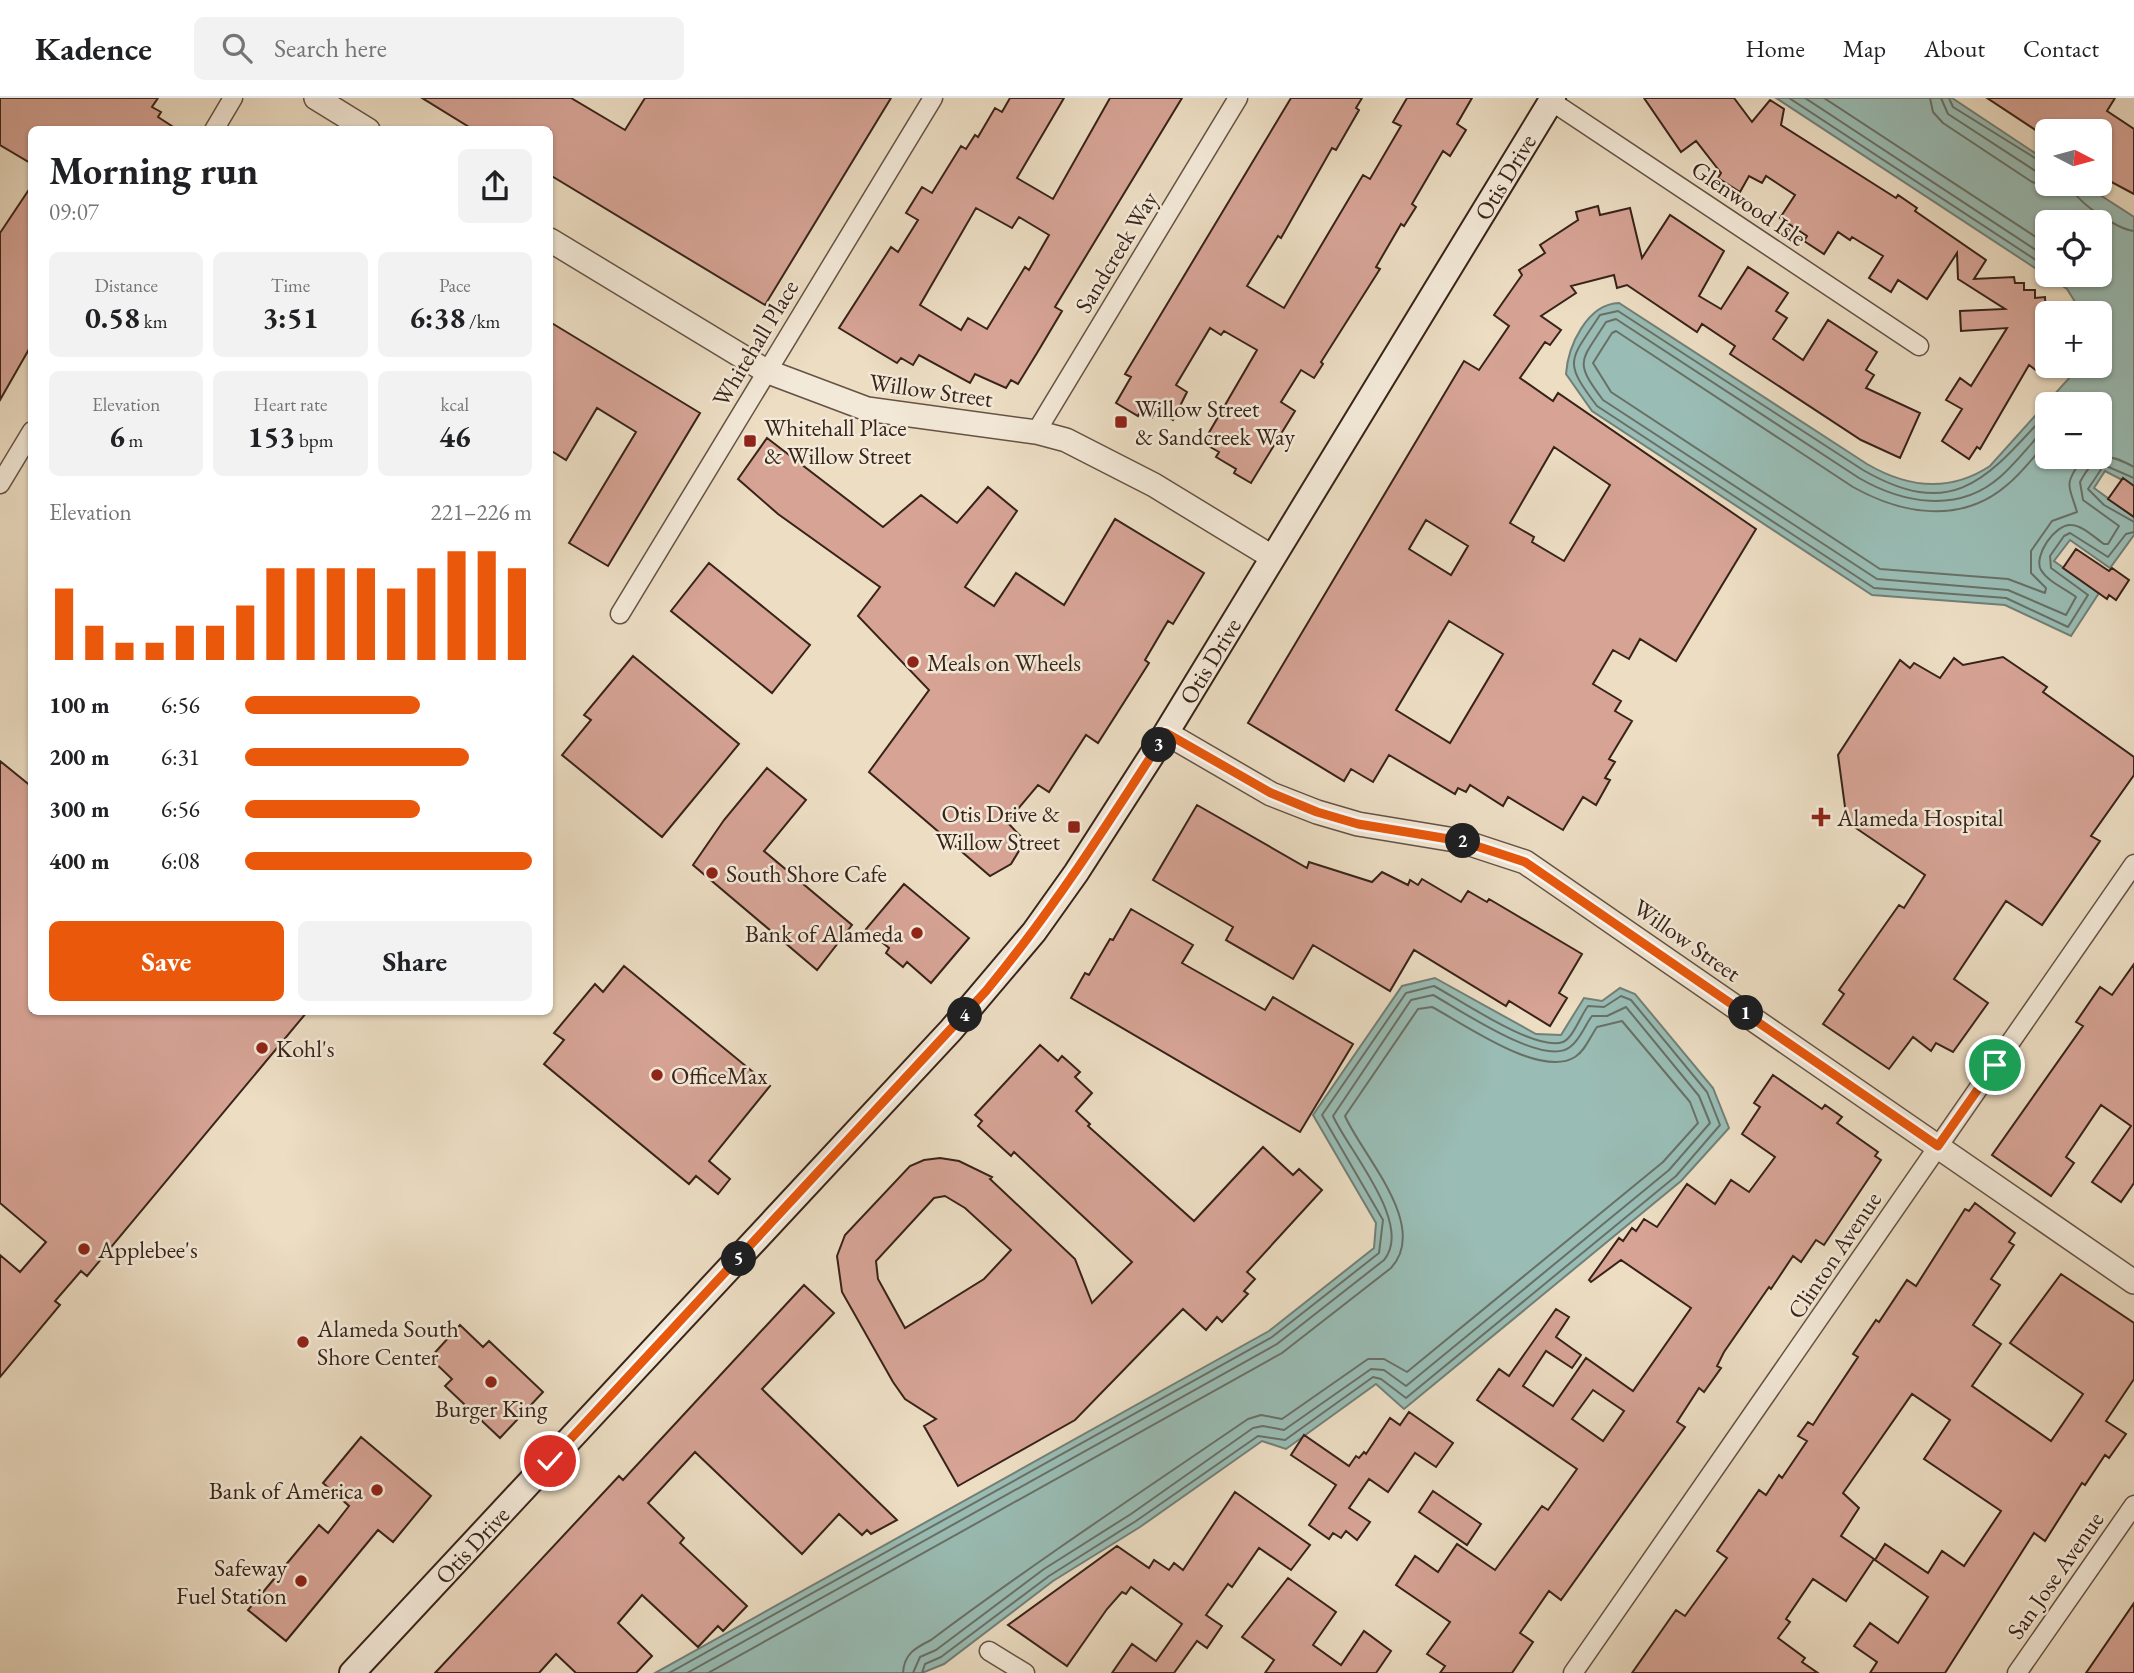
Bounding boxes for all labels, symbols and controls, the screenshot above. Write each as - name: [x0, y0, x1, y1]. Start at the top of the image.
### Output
- search box: [194, 17, 684, 80]
- text: Kadence: [35, 27, 152, 70]
- icon: search: [218, 29, 256, 67]
- text: Search here: [274, 31, 387, 65]
- text: Home: [1745, 33, 1805, 64]
- text: Map: [1843, 33, 1886, 64]
- text: About: [1924, 33, 1985, 64]
- text: Contact: [2023, 33, 2099, 64]
- north arrow: [2035, 119, 2112, 196]
- map controls: [2035, 119, 2112, 469]
- street label: Otis Drive: [1467, 128, 1543, 226]
- text: Morning run: [49, 146, 258, 195]
- button: share: [458, 149, 532, 223]
- street label: Glenwood Isle: [1686, 153, 1812, 253]
- street label: Sandcreek Way: [1067, 185, 1165, 319]
- text: 09:07: [49, 197, 99, 227]
- button: locate: [2035, 210, 2112, 287]
- text: Distance: [94, 273, 158, 298]
- text: Time: [271, 273, 310, 298]
- text: Pace: [439, 273, 471, 298]
- street label: Whitehall Place: [705, 274, 805, 412]
- text: 0.58: [85, 298, 140, 337]
- text: 3:51: [262, 298, 319, 337]
- text: 6:38: [409, 298, 465, 337]
- button: +: [2035, 301, 2112, 378]
- text: km: [140, 309, 167, 334]
- text: /km: [465, 309, 500, 334]
- street label: Willow Street: [867, 366, 995, 414]
- text: Elevation: [92, 392, 160, 417]
- text: Heart rate: [254, 392, 327, 417]
- text: kcal: [441, 392, 469, 417]
- button: −: [2035, 392, 2112, 469]
- place label: Willow Street & Sandcreek Way: [1135, 393, 1295, 452]
- place label: Whitehall Place & Willow Street: [764, 412, 912, 471]
- marker: Willow Street & Sandcreek Way: [1113, 414, 1129, 430]
- text: 6: [109, 417, 125, 456]
- text: 153: [248, 417, 295, 456]
- text: 46: [439, 417, 471, 456]
- text: m: [125, 428, 143, 453]
- text: bpm: [295, 428, 333, 453]
- marker: Whitehall Place & Willow Street: [742, 433, 758, 449]
- text: Elevation: [49, 497, 132, 527]
- text: 221–226 m: [431, 497, 532, 527]
- street label: Otis Drive: [1172, 612, 1248, 710]
- place label: Meals on Wheels: [927, 647, 1081, 678]
- marker: Meals on Wheels: [905, 654, 921, 670]
- text: 100 m: [49, 690, 110, 720]
- text: 6:56: [161, 690, 200, 720]
- pin: 3: [1142, 728, 1176, 762]
- text: 3: [1153, 732, 1164, 757]
- text: 200 m: [49, 742, 110, 772]
- text: 6:31: [161, 742, 200, 772]
- text: 300 m: [49, 794, 110, 824]
- text: 6:56: [161, 794, 200, 824]
- place label: Otis Drive & Willow Street: [936, 798, 1060, 857]
- place label: Alameda Hospital: [1836, 802, 2004, 833]
- marker: Alameda Hospital: [1811, 807, 1831, 827]
- marker: Otis Drive & Willow Street: [1066, 819, 1082, 835]
- pin: 2: [1446, 824, 1480, 858]
- text: 2: [1457, 828, 1468, 853]
- text: 400 m: [49, 846, 110, 876]
- text: 6:08: [161, 846, 200, 876]
- place label: South Shore Cafe: [726, 858, 887, 889]
- marker: South Shore Cafe: [704, 865, 720, 881]
- street label: Willow Street: [1627, 892, 1747, 989]
- place label: Bank of Alameda: [745, 918, 903, 949]
- button: Save: [49, 921, 284, 1001]
- button: Share: [298, 921, 532, 1001]
- marker: Bank of Alameda: [909, 925, 925, 941]
- pin: 1: [1728, 996, 1764, 1030]
- pin: 4: [948, 998, 982, 1032]
- text: 1: [1740, 1000, 1751, 1025]
- text: 4: [959, 1002, 970, 1027]
- place label: Kohl's: [276, 1033, 335, 1064]
- pin: [1965, 1035, 2025, 1095]
- marker: Kohl's: [254, 1040, 270, 1056]
- icon: arrive: [1976, 1046, 2014, 1084]
- place label: OfficeMax: [671, 1060, 768, 1091]
- marker: OfficeMax: [649, 1067, 665, 1083]
- street label: Clinton Avenue: [1780, 1185, 1888, 1325]
- place label: Applebee's: [97, 1234, 198, 1265]
- marker: Applebee's: [76, 1241, 92, 1257]
- pin: 5: [722, 1242, 756, 1276]
- text: 5: [733, 1246, 744, 1271]
- place label: Alameda South Shore Center: [316, 1313, 459, 1372]
- marker: Alameda South Shore Center: [295, 1334, 311, 1350]
- marker: Burger King: [483, 1374, 499, 1390]
- place label: Burger King: [435, 1393, 548, 1424]
- pin: [520, 1431, 580, 1491]
- icon: check: [531, 1442, 569, 1480]
- place label: Bank of America: [209, 1475, 363, 1506]
- marker: Bank of America: [369, 1482, 385, 1498]
- street label: Otis Drive: [428, 1499, 516, 1591]
- street label: San Jose Avenue: [2000, 1505, 2110, 1645]
- place label: Safeway Fuel Station: [176, 1552, 287, 1611]
- marker: Safeway Fuel Station: [293, 1573, 309, 1589]

